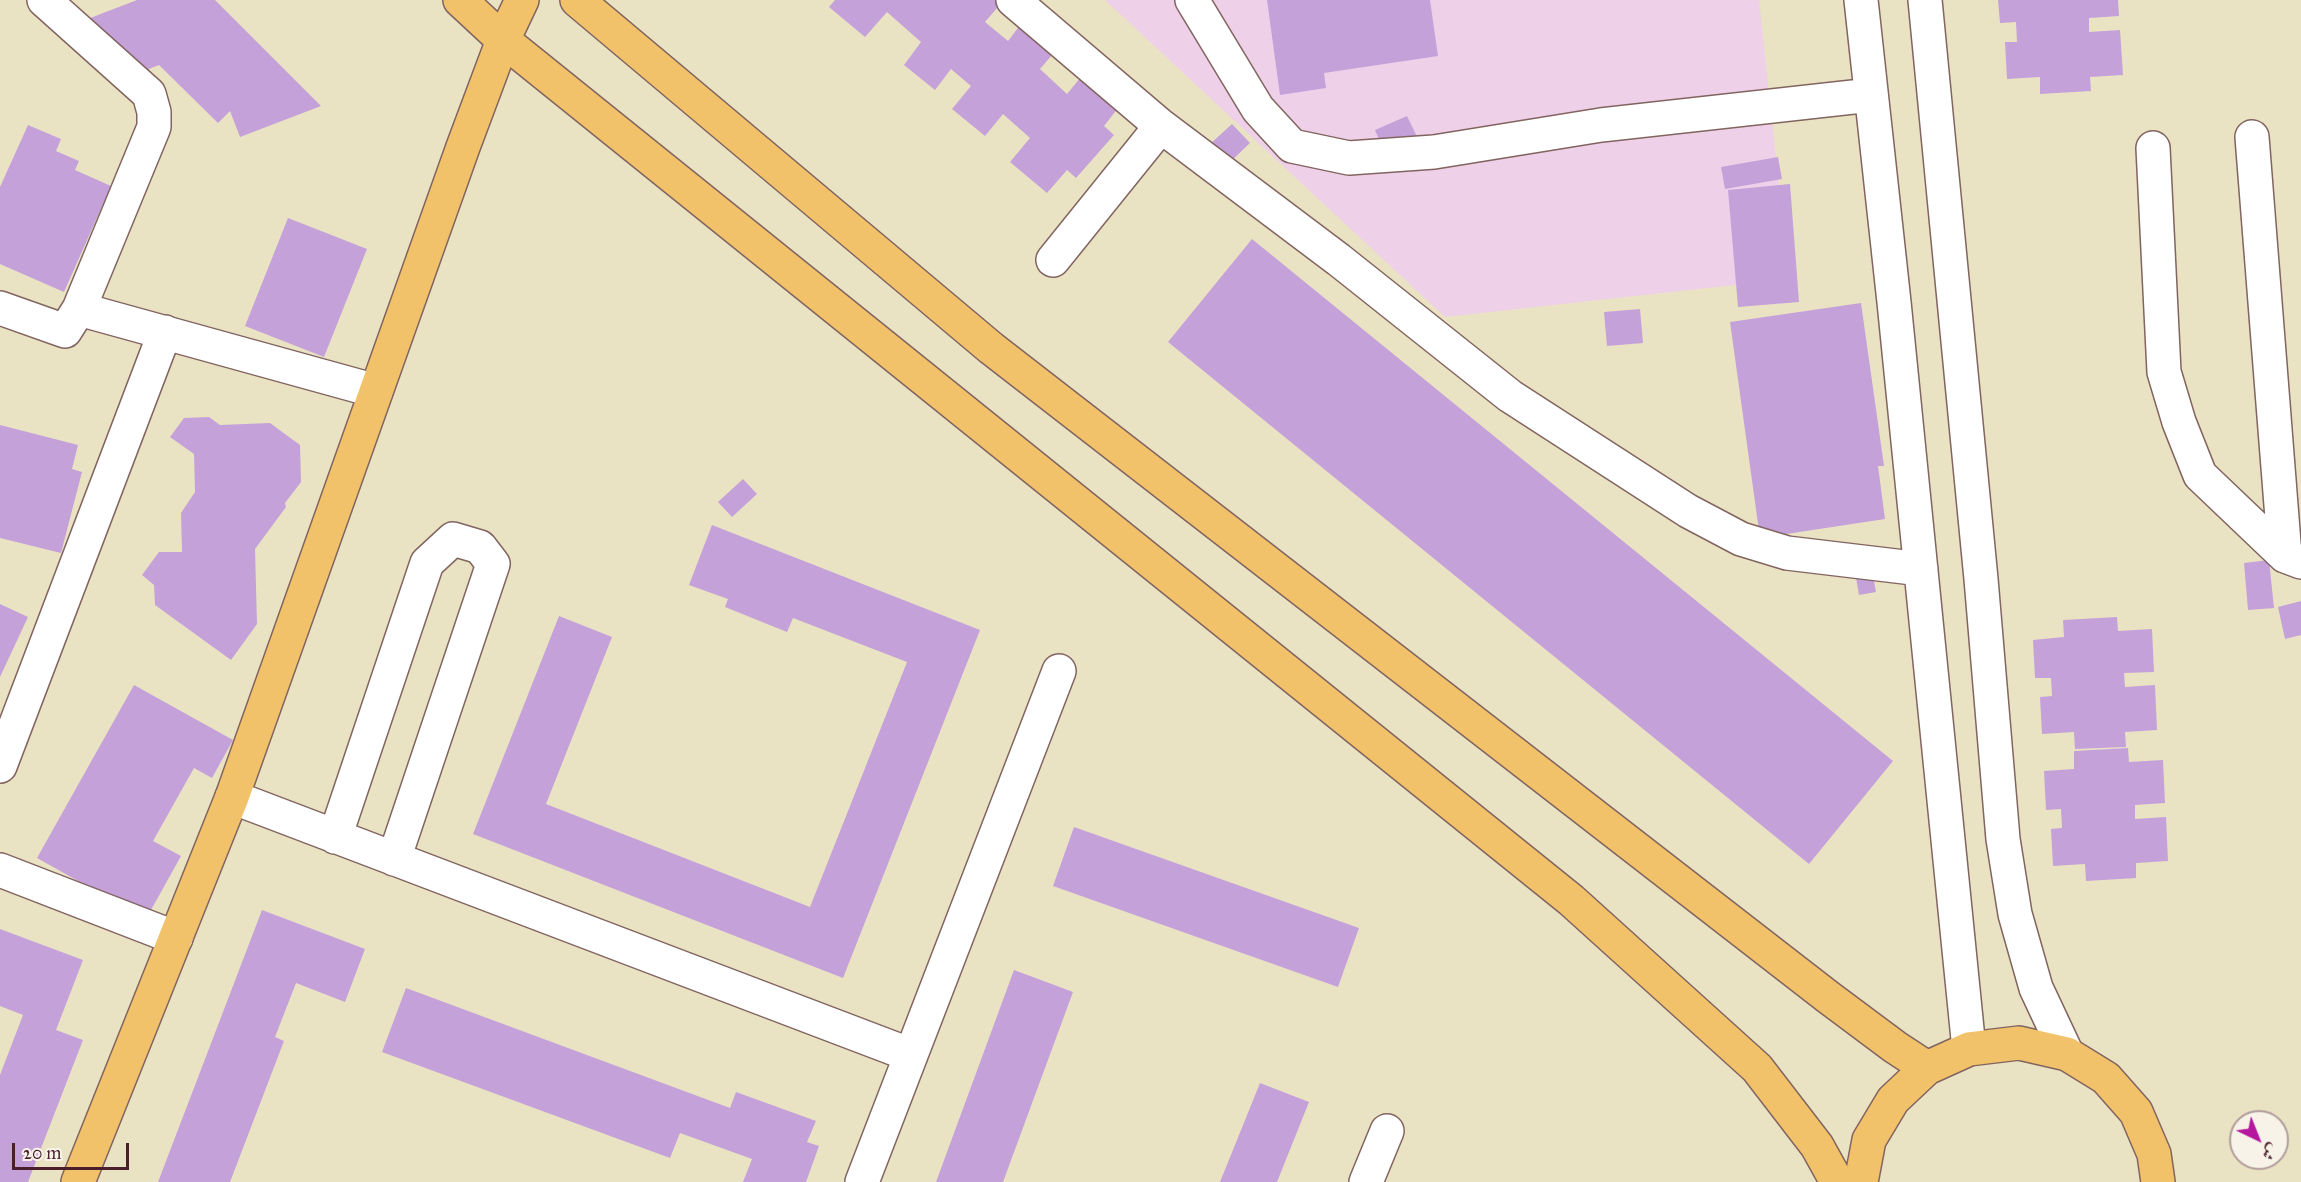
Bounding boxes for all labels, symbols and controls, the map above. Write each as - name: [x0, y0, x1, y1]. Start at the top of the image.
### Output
- north arrow: [2229, 1110, 2289, 1170]
- scale bar: [15, 1131, 132, 1169]
- text: ش: [2258, 1140, 2283, 1164]
- text: 20 m: [23, 1142, 61, 1164]

